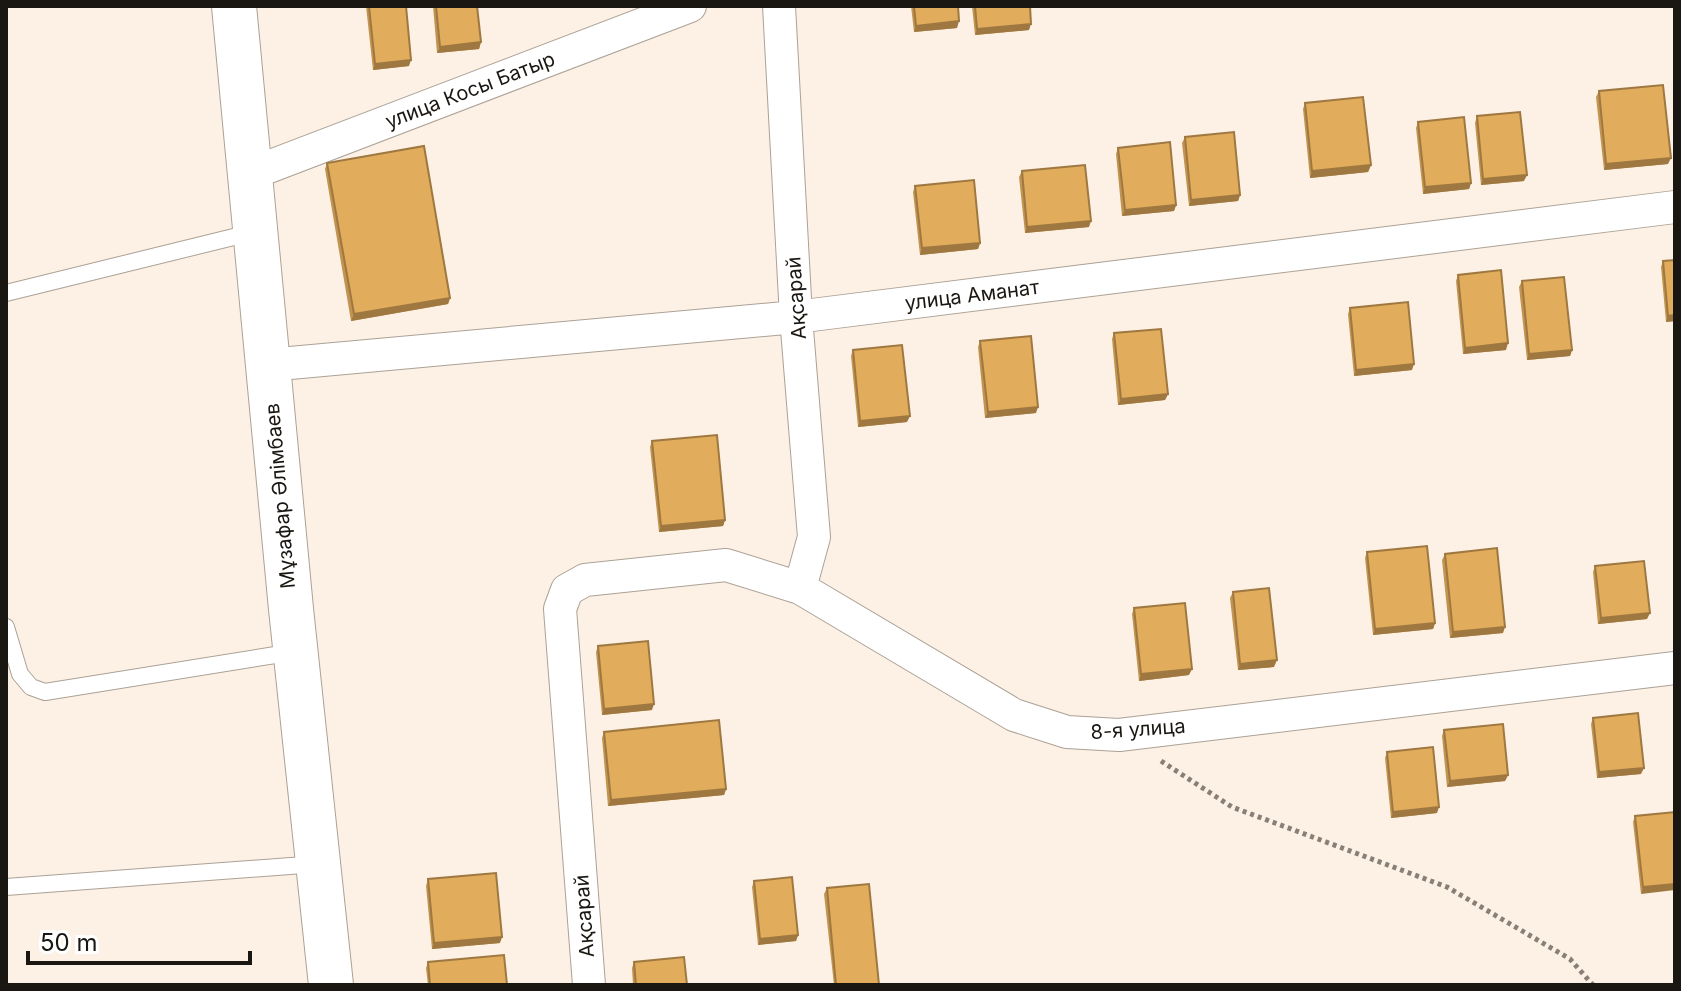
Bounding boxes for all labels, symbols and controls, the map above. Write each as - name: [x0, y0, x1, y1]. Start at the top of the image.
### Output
- street label: улица Косы Батыр: [382, 47, 558, 133]
- street label: Ақсарай: [781, 256, 811, 340]
- street label: улица Аманат: [903, 275, 1041, 315]
- street label: Мұзафар Әлімбаев: [260, 402, 300, 590]
- street label: 8-я улица: [1090, 714, 1186, 744]
- street label: Ақсарай: [569, 874, 599, 958]
- scale bar: [28, 915, 250, 965]
- text: 50 m: [40, 928, 98, 957]

